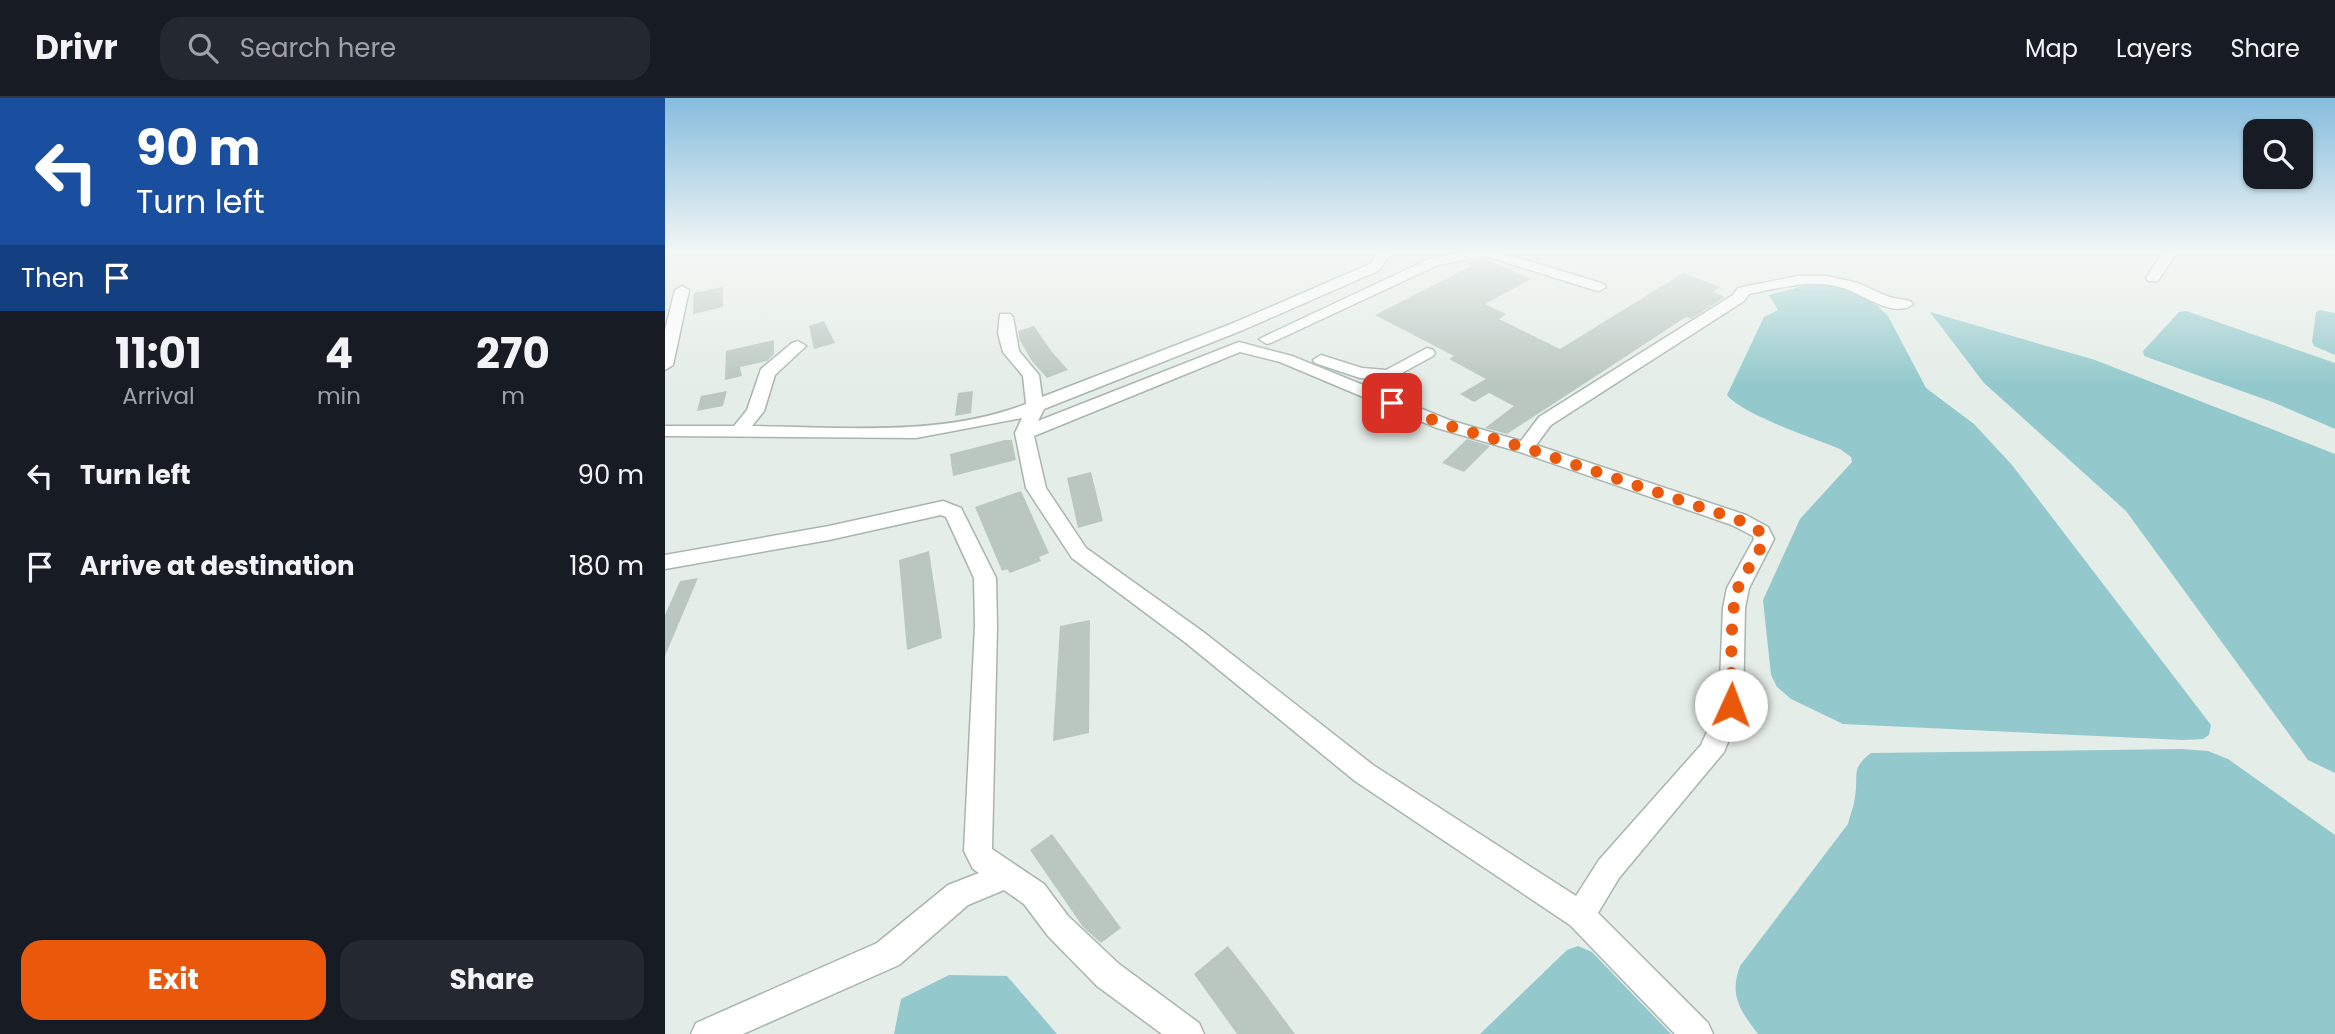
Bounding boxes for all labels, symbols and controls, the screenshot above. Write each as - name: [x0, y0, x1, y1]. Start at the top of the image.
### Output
- search box: [160, 17, 650, 80]
- text: Drivr: [35, 24, 118, 71]
- icon: search: [184, 29, 222, 67]
- text: Search here: [240, 30, 396, 66]
- text: Map: [2025, 32, 2078, 65]
- text: Layers: [2116, 32, 2192, 65]
- text: Share: [2230, 32, 2300, 65]
- text: 90 m: [136, 114, 260, 182]
- map controls: [2243, 119, 2313, 189]
- button: search: [2243, 119, 2313, 189]
- icon: left: [21, 126, 112, 217]
- text: Turn left: [136, 179, 265, 224]
- icon: arrive: [98, 259, 136, 297]
- text: Then: [21, 260, 84, 296]
- text: 11:01: [115, 324, 202, 383]
- text: 4: [325, 324, 353, 383]
- text: 270: [476, 324, 550, 383]
- pin: [1362, 373, 1422, 433]
- text: Arrival: [122, 380, 195, 412]
- text: min: [317, 380, 361, 412]
- text: m: [501, 380, 525, 412]
- icon: arrive: [1373, 384, 1411, 422]
- icon: left: [21, 457, 59, 495]
- text: Turn left: [80, 457, 191, 493]
- text: 90 m: [578, 457, 644, 493]
- icon: arrive: [21, 548, 59, 586]
- text: Arrive at destination: [80, 548, 355, 584]
- text: 180 m: [569, 548, 644, 584]
- position arrow: [1694, 668, 1768, 742]
- button: Exit: [21, 940, 326, 1020]
- button: Share: [340, 940, 644, 1020]

